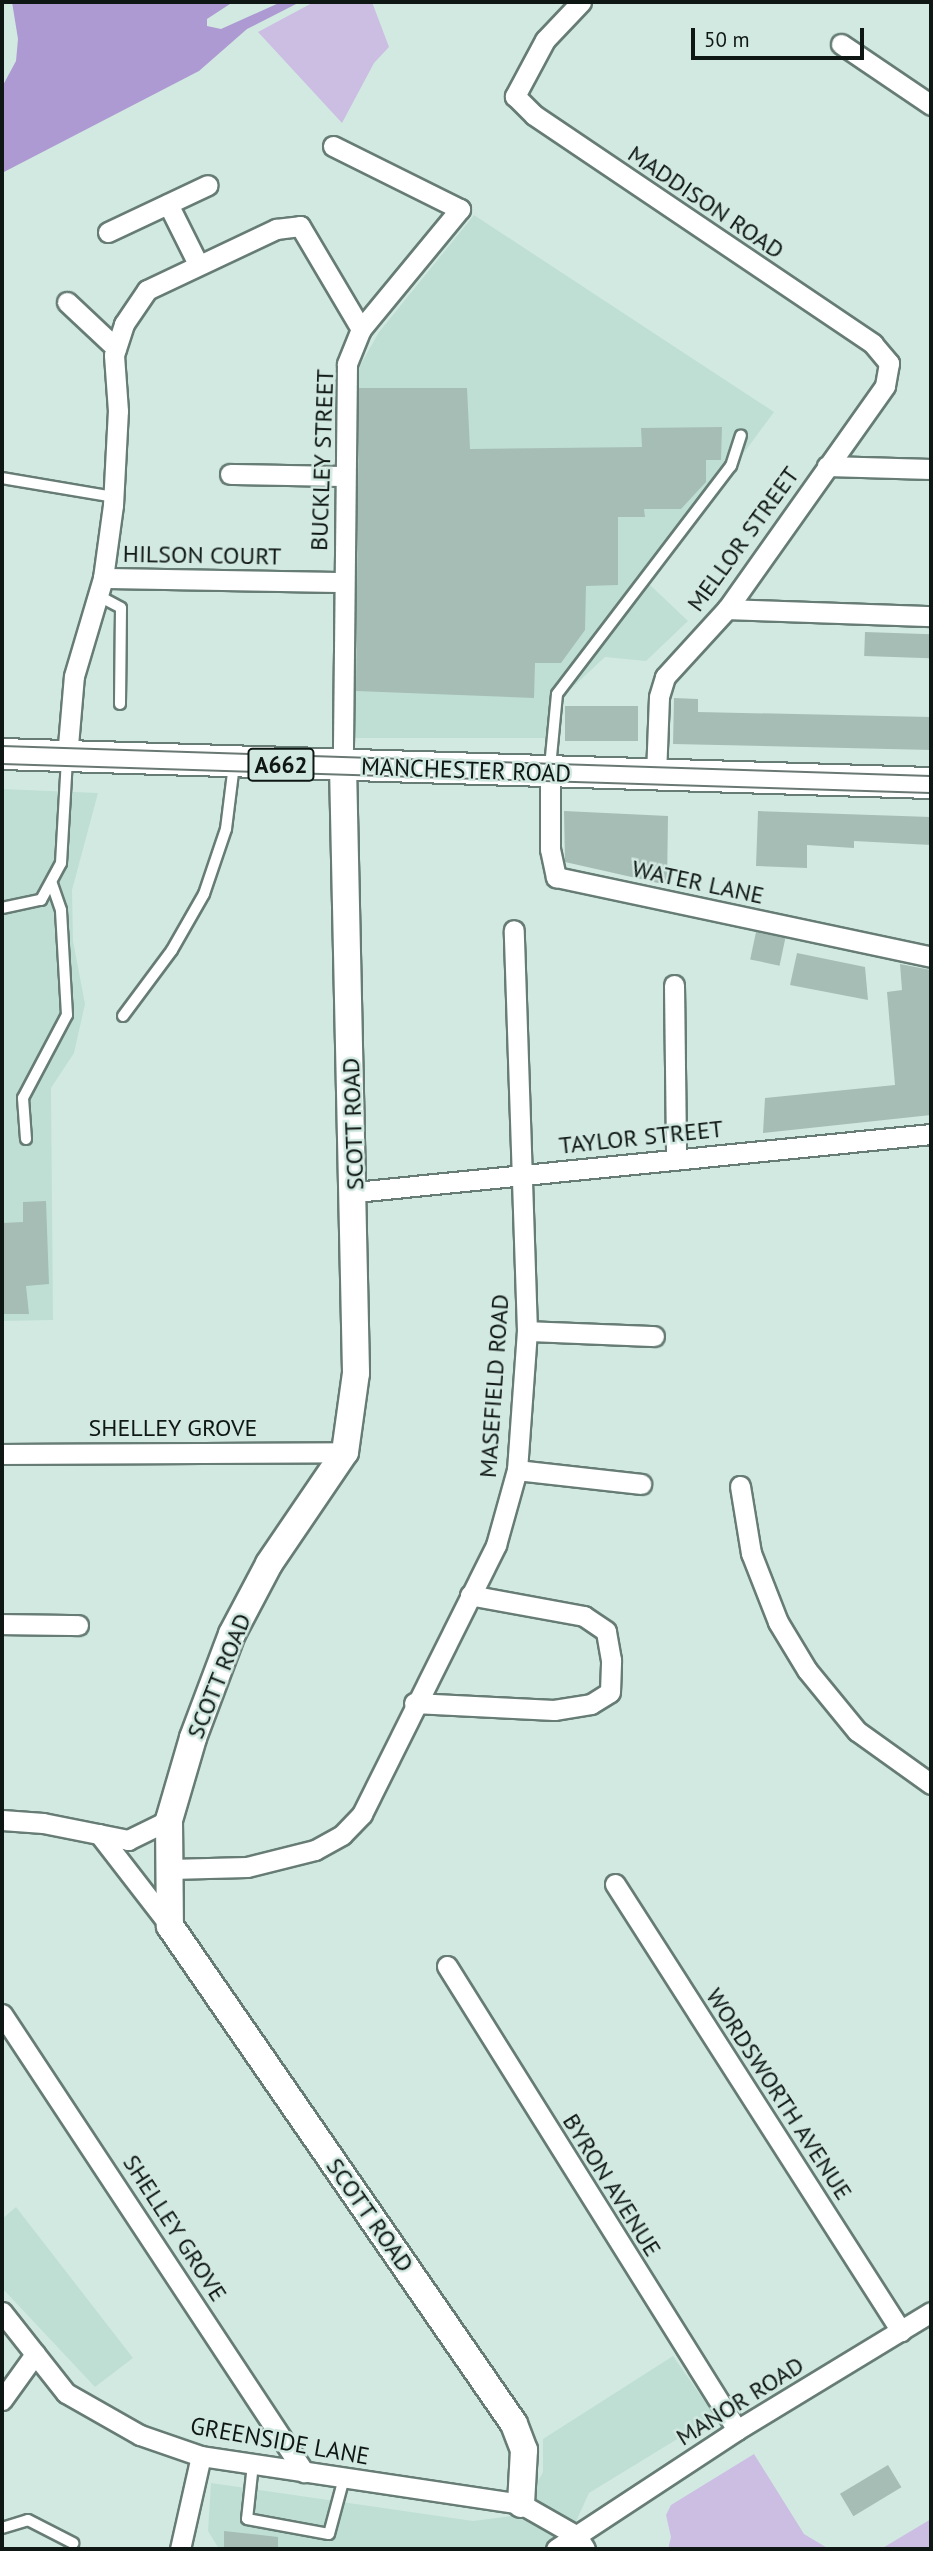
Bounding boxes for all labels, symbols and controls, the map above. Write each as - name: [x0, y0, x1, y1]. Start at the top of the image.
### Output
- scale bar: [695, 14, 868, 58]
- text: 50 m: [704, 26, 750, 53]
- street label: MADDISON ROAD: [623, 139, 789, 265]
- street label: BUCKLEY STREET: [304, 368, 340, 552]
- street label: MELLOR STREET: [681, 461, 805, 617]
- street label: HILSON COURT: [123, 539, 281, 571]
- road number: A662: [246, 746, 316, 785]
- street label: MANCHESTER ROAD: [360, 752, 572, 788]
- street label: WATER LANE: [629, 854, 767, 910]
- street label: SCOTT ROAD: [336, 1057, 370, 1191]
- street label: TAYLOR STREET: [558, 1114, 724, 1160]
- street label: MASEFIELD ROAD: [473, 1293, 515, 1479]
- street label: SHELLEY GROVE: [88, 1414, 258, 1442]
- street label: SCOTT ROAD: [181, 1609, 257, 1743]
- street label: WORDSWORTH AVENUE: [700, 1983, 858, 2205]
- street label: BYRON AVENUE: [556, 2108, 668, 2262]
- street label: SHELLEY GROVE: [117, 2149, 233, 2307]
- street label: SCOTT ROAD: [320, 2152, 420, 2278]
- street label: MANOR ROAD: [671, 2350, 809, 2452]
- street label: GREENSIDE LANE: [188, 2411, 372, 2471]

